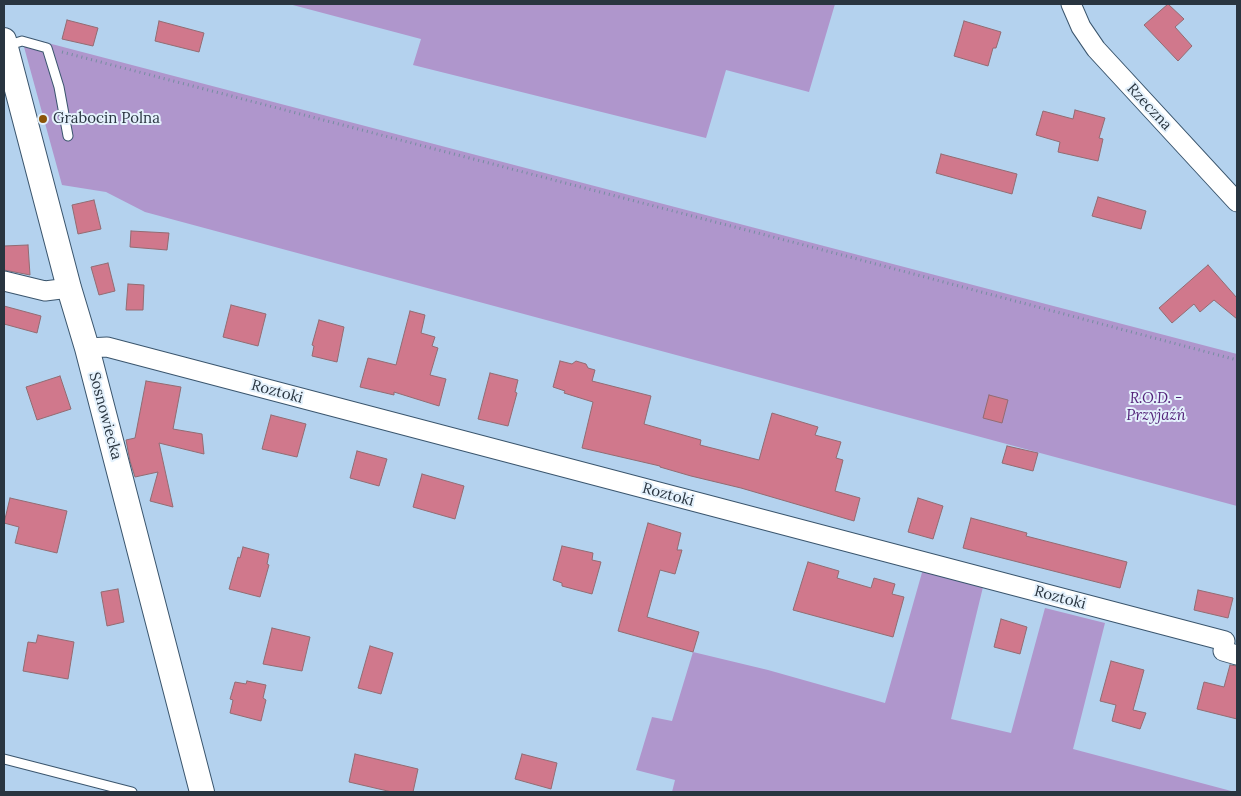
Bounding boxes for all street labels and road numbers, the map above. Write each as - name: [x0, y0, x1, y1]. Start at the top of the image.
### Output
- street label: Rzeczna: [1123, 80, 1175, 134]
- street label: Sosnowiecka: [85, 370, 125, 462]
- street label: Roztoki: [249, 376, 305, 408]
- street label: Roztoki: [640, 479, 696, 511]
- street label: Roztoki: [1032, 582, 1088, 614]

